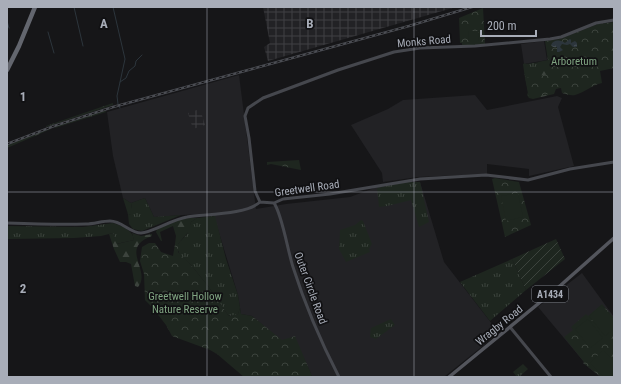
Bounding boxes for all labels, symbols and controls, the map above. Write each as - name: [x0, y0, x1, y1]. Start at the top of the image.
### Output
- scale bar: [481, 12, 536, 38]
- text: A: [100, 16, 108, 31]
- text: B: [306, 16, 314, 31]
- text: 200 m: [487, 19, 517, 33]
- street label: Monks Road: [397, 33, 451, 50]
- park label: Arboretum: [551, 55, 597, 68]
- text: 1: [20, 89, 26, 104]
- street label: Greetwell Road: [274, 178, 340, 199]
- street label: Outer Circle Road: [291, 250, 330, 326]
- text: 2: [20, 281, 27, 296]
- road number: A1434: [532, 286, 568, 302]
- park label: Greetwell Hollow Nature Reserve: [148, 290, 222, 316]
- street label: Wragby Road: [473, 303, 525, 348]

